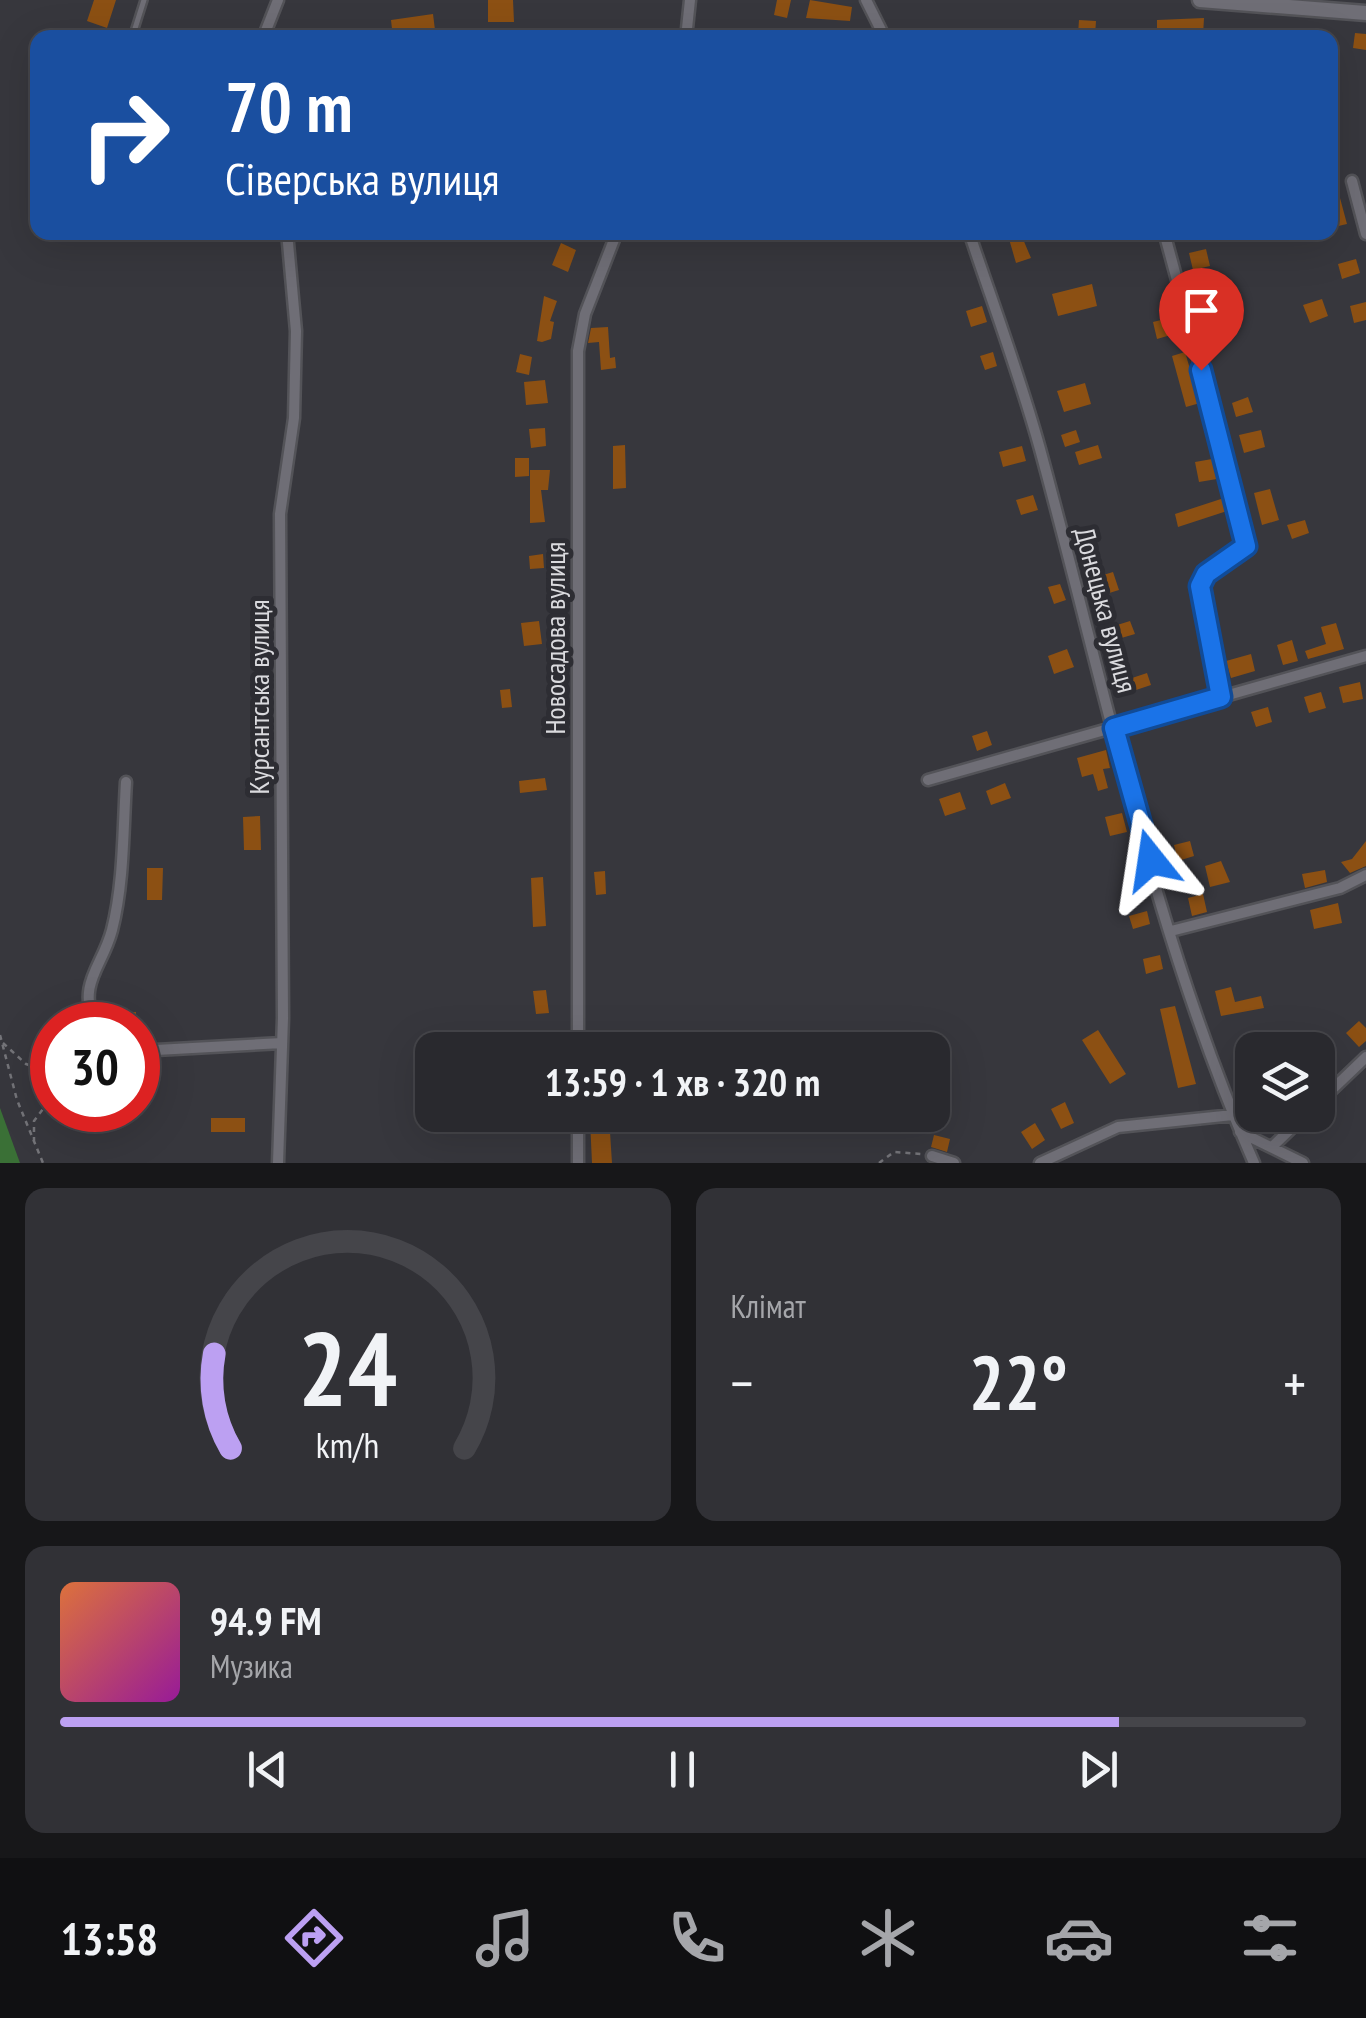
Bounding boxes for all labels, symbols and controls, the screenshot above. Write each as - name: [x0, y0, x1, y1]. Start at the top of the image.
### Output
- text: 70 m: [225, 61, 353, 151]
- icon: right: [60, 70, 190, 200]
- text: Сіверська вулиця: [225, 149, 499, 207]
- pin: [1159, 268, 1244, 371]
- icon: arrive: [1174, 283, 1229, 338]
- street label: Донецька вулиця: [1067, 523, 1146, 697]
- street label: Новосадова вулиця: [536, 542, 573, 734]
- street label: Курсантська вулиця: [240, 599, 277, 795]
- position arrow: [1099, 808, 1203, 912]
- speed limit sign: 30: [30, 1002, 160, 1132]
- map controls: [1235, 1032, 1335, 1132]
- button: layers: [1235, 1032, 1335, 1132]
- text: 13:59 · 1 хв · 320 m: [545, 1057, 820, 1106]
- text: Клімат: [731, 1285, 806, 1327]
- text: 24: [298, 1300, 397, 1435]
- text: 22°: [969, 1334, 1068, 1431]
- text: −: [731, 1347, 753, 1418]
- text: +: [1283, 1347, 1306, 1418]
- text: km/h: [316, 1422, 379, 1468]
- text: 94.9 FM: [210, 1596, 322, 1645]
- text: Музика: [210, 1645, 293, 1687]
- icon: previous: [240, 1742, 295, 1797]
- icon: pause: [655, 1742, 710, 1797]
- icon: next: [1071, 1742, 1126, 1797]
- icon: directions: [279, 1903, 349, 1973]
- icon: music: [470, 1903, 540, 1973]
- icon: phone: [662, 1903, 732, 1973]
- icon: climate: [853, 1903, 923, 1973]
- icon: car: [1044, 1903, 1114, 1973]
- icon: filters: [1235, 1903, 1305, 1973]
- text: 13:58: [61, 1909, 158, 1967]

